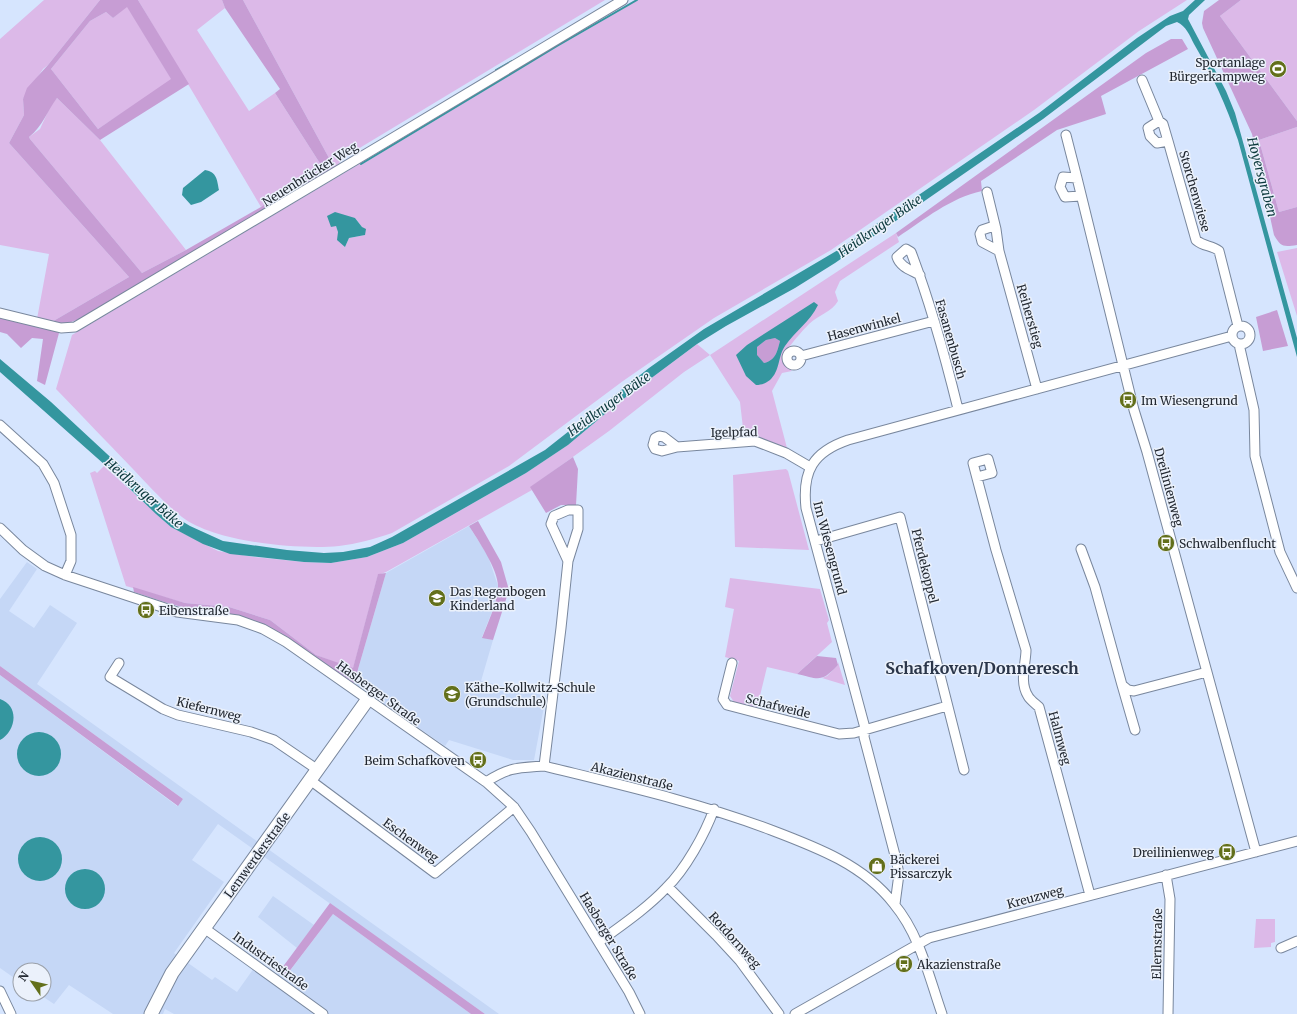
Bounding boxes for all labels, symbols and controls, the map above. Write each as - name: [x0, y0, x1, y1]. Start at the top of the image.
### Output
- place label: Sportanlage Bürgerkampweg: [1169, 55, 1266, 84]
- sports icon: Sportanlage Bürgerkampweg: [1268, 59, 1288, 79]
- water label: Hoyersgraben: [1243, 134, 1281, 219]
- street label: Neuenbrücker Weg: [259, 138, 361, 209]
- street label: Storchenwiese: [1176, 149, 1214, 233]
- water label: Heidkruger Bäke: [834, 191, 926, 262]
- street label: Reiherstieg: [1014, 282, 1046, 350]
- street label: Fasanenbusch: [932, 297, 970, 381]
- street label: Hasenwinkel: [826, 310, 903, 344]
- water label: Heidkruger Bäke: [563, 368, 654, 440]
- bus stop icon: Im Wiesengrund: [1118, 390, 1138, 410]
- place label: Im Wiesengrund: [1141, 393, 1238, 408]
- street label: Igelpfad: [710, 424, 758, 440]
- street label: Dreilinienweg: [1151, 446, 1187, 529]
- water label: Heidkruger Bäke: [100, 454, 187, 532]
- street label: Im Wiesengrund: [810, 499, 850, 597]
- street label: Pferdekoppel: [908, 527, 942, 605]
- bus stop icon: Schwalbenflucht: [1156, 533, 1176, 553]
- place label: Schwalbenflucht: [1179, 536, 1276, 551]
- place label: Das Regenbogen Kinderland: [450, 584, 546, 613]
- school or university icon: Das Regenbogen Kinderland: [427, 588, 447, 608]
- bus stop icon: Eibenstraße: [136, 600, 156, 620]
- place label: Eibenstraße: [159, 603, 229, 618]
- street label: Hasberger Straße: [334, 658, 424, 728]
- district label: Schafkoven/Donneresch: [885, 658, 1079, 678]
- place label: Käthe-Kollwitz-Schule (Grundschule): [465, 680, 595, 709]
- school or university icon: Käthe-Kollwitz-Schule (Grundschule): [442, 684, 462, 704]
- street label: Schafweide: [744, 691, 812, 721]
- street label: Kiefernweg: [175, 694, 244, 724]
- street label: Halmweg: [1046, 709, 1075, 767]
- bus stop icon: Beim Schafkoven: [468, 750, 488, 770]
- place label: Beim Schafkoven: [364, 753, 465, 768]
- street label: Akazienstraße: [589, 758, 674, 793]
- street label: Lemwerderstraße: [221, 809, 293, 901]
- street label: Eschenweg: [380, 815, 442, 866]
- bus stop icon: Dreilinienweg: [1217, 842, 1237, 862]
- place label: Dreilinienweg: [1133, 845, 1215, 860]
- place label: Bäckerei Pissarczyk: [890, 852, 952, 881]
- shop icon: Bäckerei Pissarczyk: [867, 856, 887, 876]
- street label: Kreuzweg: [1005, 882, 1066, 912]
- street label: Hasberger Straße: [577, 889, 641, 983]
- street label: Ellernstraße: [1149, 908, 1165, 980]
- street label: Rotdornweg: [706, 909, 765, 972]
- street label: Industriestraße: [230, 929, 312, 993]
- bus stop icon: Akazienstraße: [894, 954, 914, 974]
- place label: Akazienstraße: [916, 957, 1001, 972]
- north arrow: [12, 962, 52, 1002]
- text: N: [15, 969, 32, 984]

